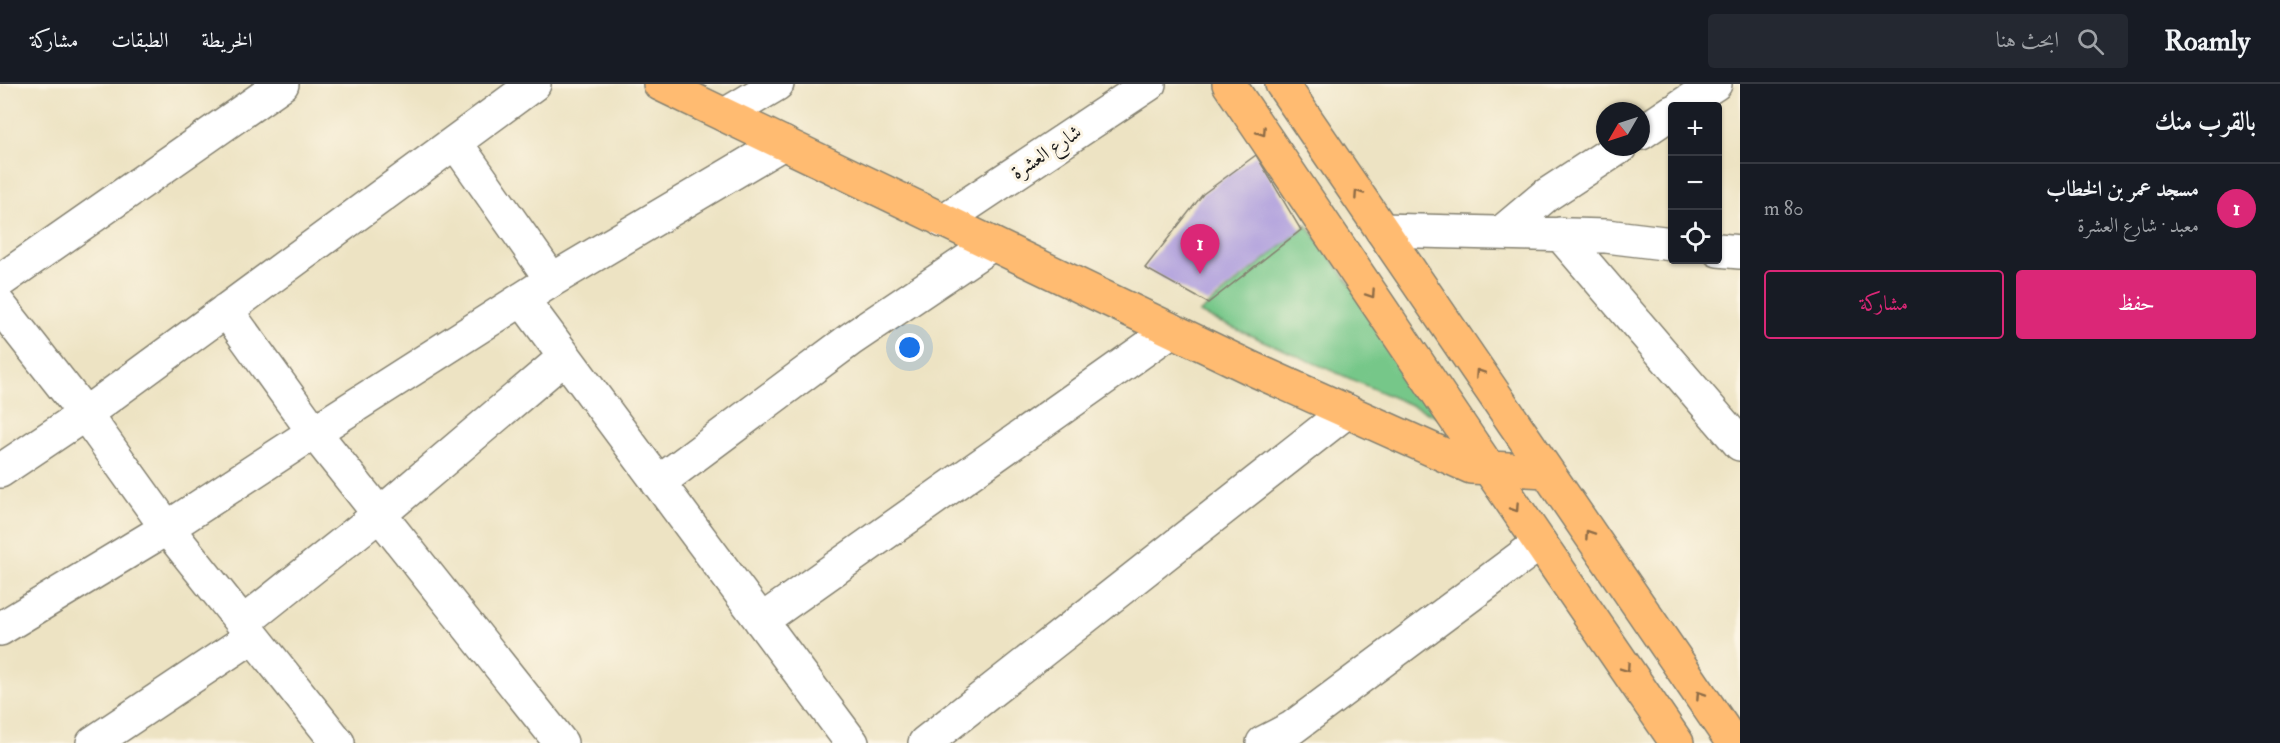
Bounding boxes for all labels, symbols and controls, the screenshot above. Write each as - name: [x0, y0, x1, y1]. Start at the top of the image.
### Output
- search box: [1708, 14, 2128, 68]
- text: Roamly: [2164, 24, 2250, 59]
- icon: search: [2074, 25, 2107, 58]
- text: ابحث هنا: [1996, 26, 2059, 54]
- text: مشاركة: [30, 27, 78, 54]
- text: الطبقات: [111, 27, 168, 54]
- text: الخريطة: [201, 27, 253, 54]
- north arrow: [1596, 102, 1650, 156]
- map controls: [1668, 102, 1722, 264]
- button: +: [1668, 102, 1722, 156]
- text: بالقرب منك: [2154, 106, 2256, 138]
- street label: شارع العشرة: [1006, 119, 1089, 189]
- one-way arrow: [1255, 126, 1266, 137]
- button: −: [1668, 156, 1722, 210]
- text: مسجد عمر بن الخطاب: [2046, 175, 2199, 203]
- one-way arrow: [1354, 190, 1365, 201]
- text: 80 m: [1764, 196, 1803, 221]
- text: 1: [2233, 196, 2240, 221]
- button: locate: [1668, 210, 1722, 264]
- text: معبد · شارع العشرة: [2077, 213, 2199, 238]
- pin: 1: [1180, 224, 1220, 274]
- button: مشاركة: [1764, 270, 2004, 339]
- button: حفظ: [2016, 270, 2256, 339]
- one-way arrow: [1364, 287, 1375, 298]
- your location: [895, 333, 924, 362]
- one-way arrow: [1475, 369, 1486, 380]
- one-way arrow: [1508, 501, 1519, 512]
- one-way arrow: [1585, 530, 1596, 541]
- one-way arrow: [1619, 662, 1630, 673]
- one-way arrow: [1696, 690, 1707, 701]

